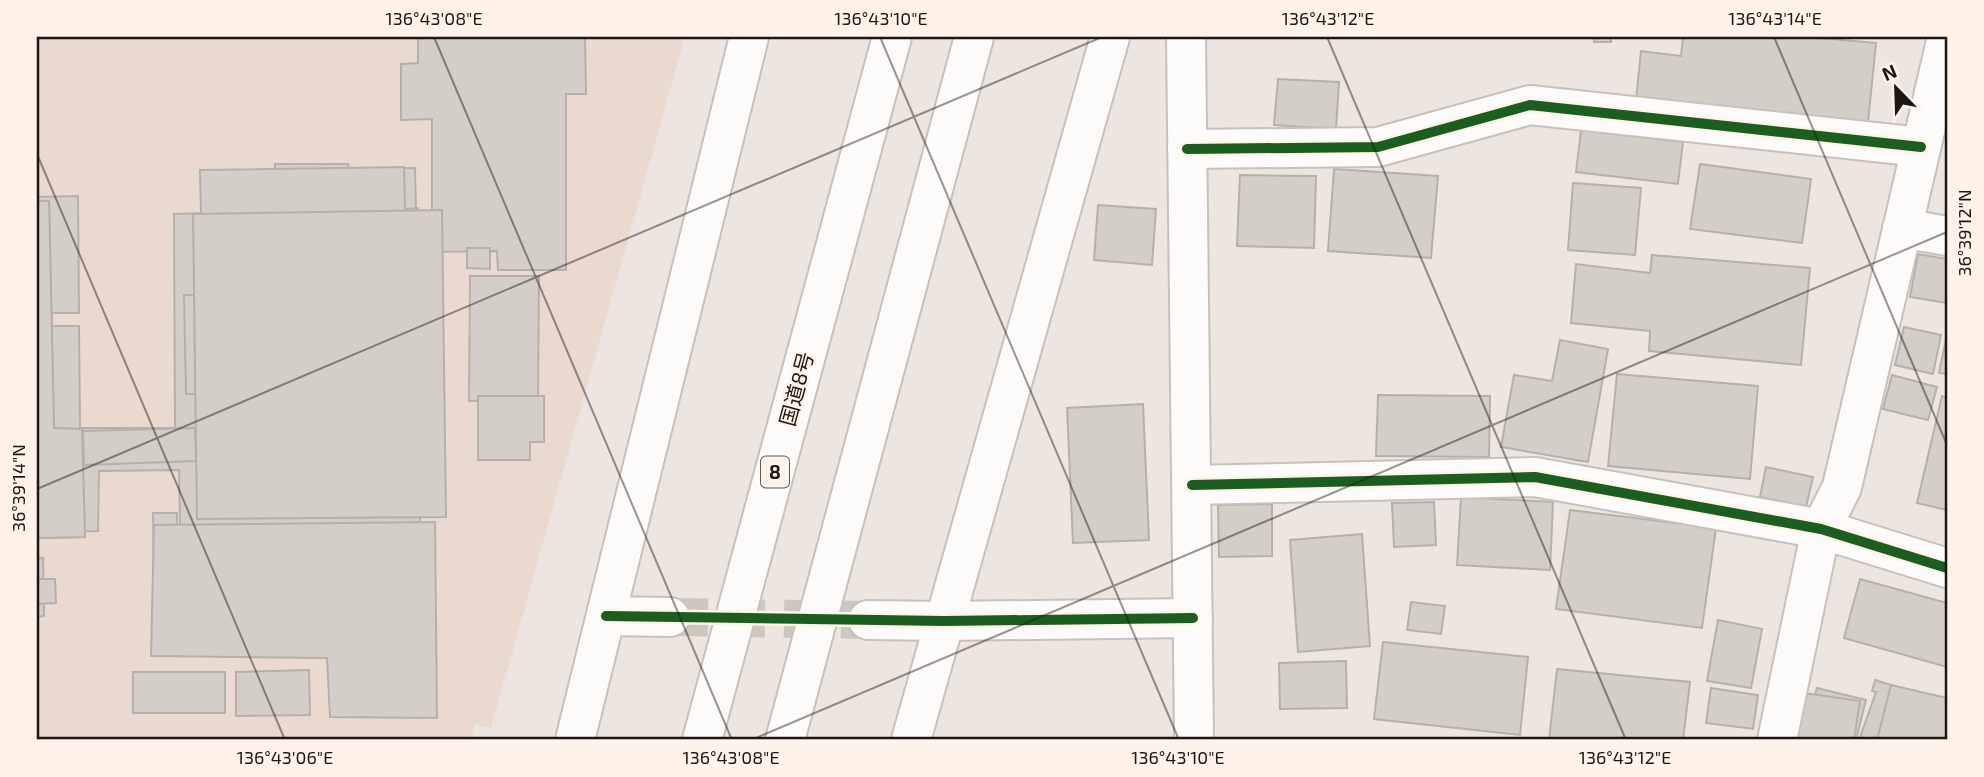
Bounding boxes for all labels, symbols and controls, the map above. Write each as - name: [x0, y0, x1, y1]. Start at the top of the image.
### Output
- text: 136°43'08"E: [385, 7, 483, 29]
- text: 136°43'10"E: [834, 7, 928, 29]
- text: 136°43'12"E: [1282, 7, 1374, 29]
- text: 136°43'14"E: [1728, 7, 1822, 29]
- north arrow: [1862, 52, 1932, 122]
- text: N: [1878, 59, 1900, 85]
- text: 36°39'12"N: [1953, 189, 1975, 277]
- street label: 国道8号: [774, 349, 817, 428]
- text: 36°39'14"N: [7, 444, 29, 532]
- road number: 8: [761, 457, 789, 488]
- text: 136°43'06"E: [237, 746, 333, 768]
- text: 136°43'08"E: [682, 746, 780, 768]
- text: 136°43'10"E: [1131, 746, 1225, 768]
- text: 136°43'12"E: [1579, 746, 1671, 768]

